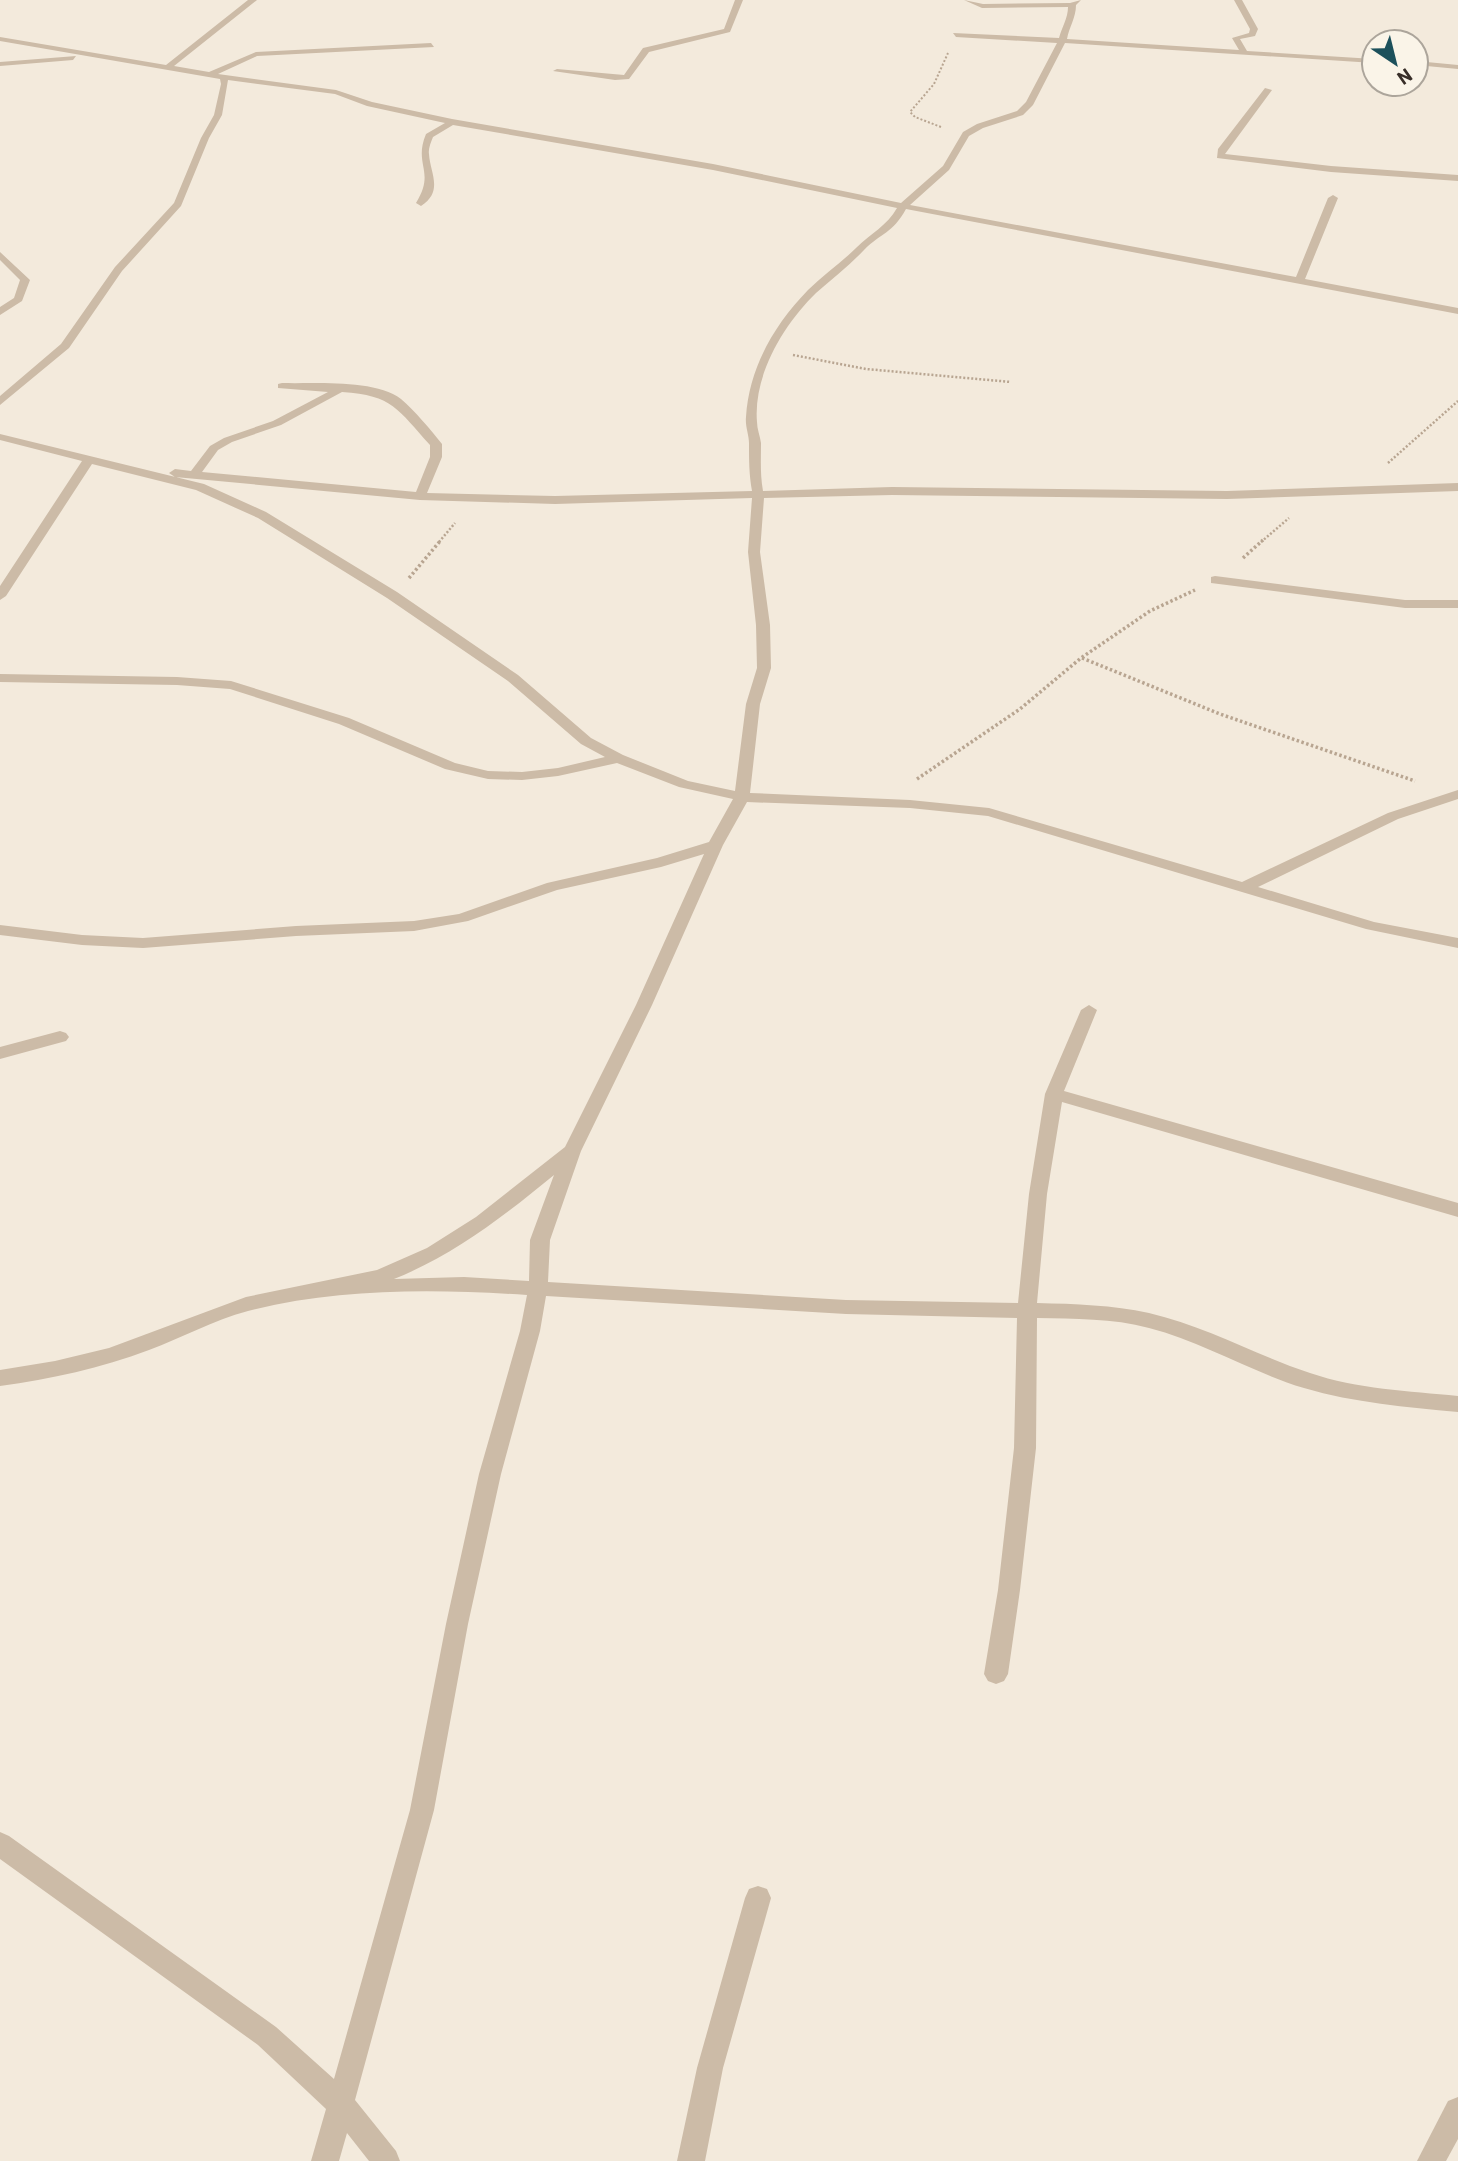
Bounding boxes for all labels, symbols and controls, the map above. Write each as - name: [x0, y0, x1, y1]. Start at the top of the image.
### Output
- north arrow: [1360, 28, 1430, 98]
- text: N: [1393, 64, 1417, 90]

